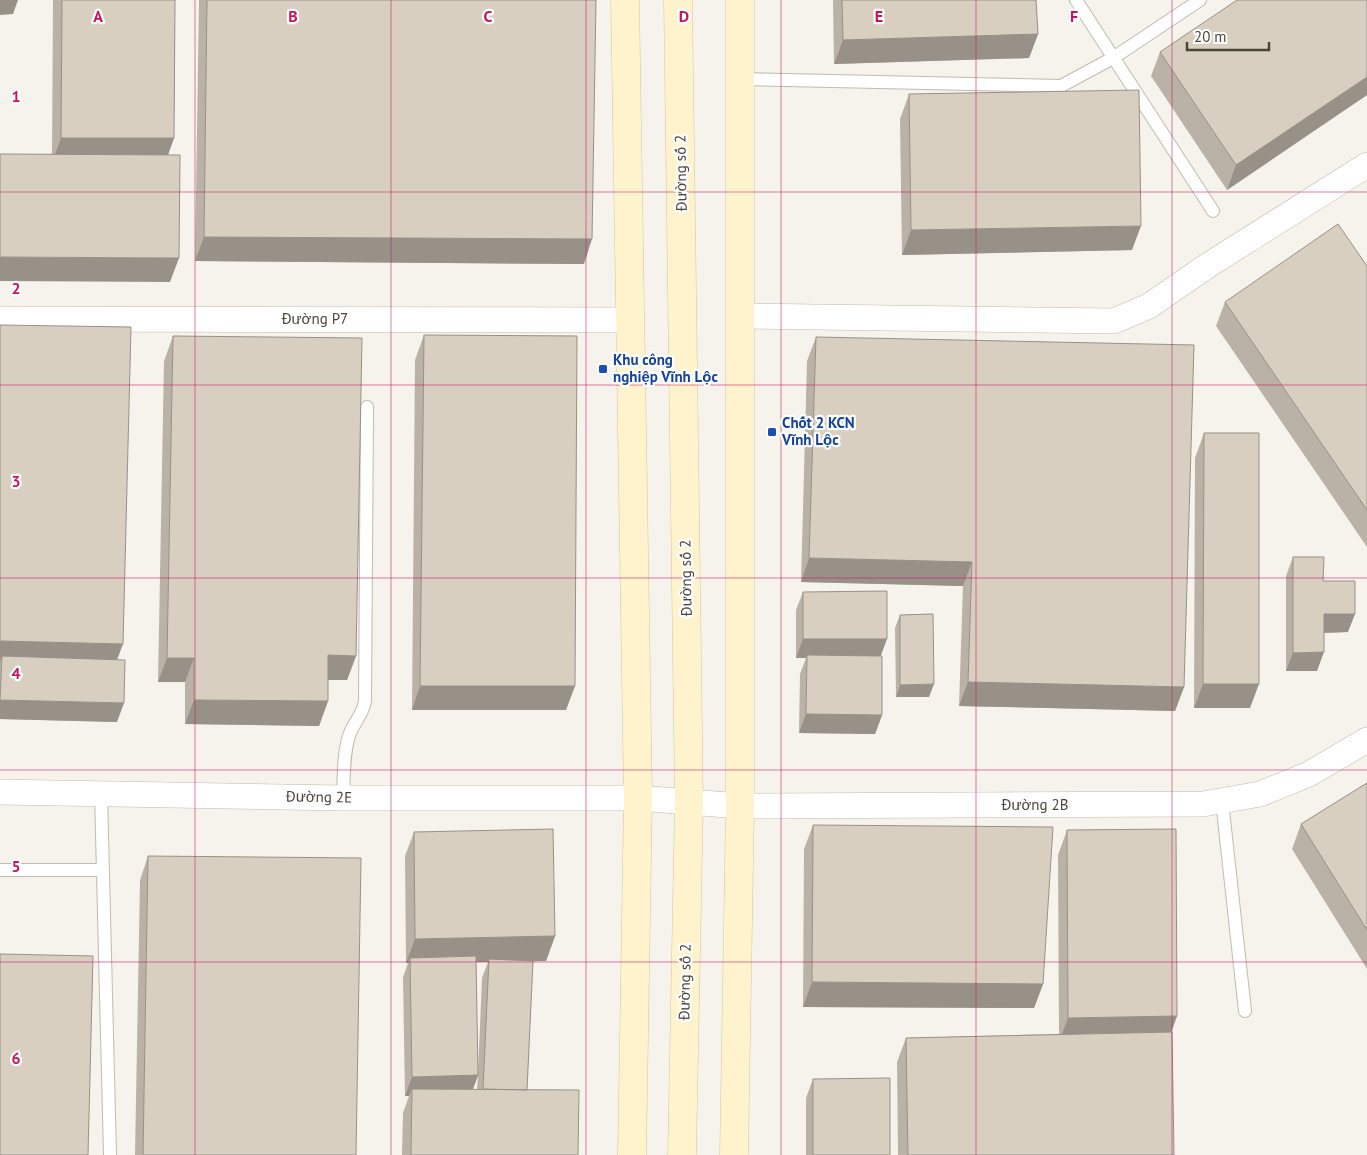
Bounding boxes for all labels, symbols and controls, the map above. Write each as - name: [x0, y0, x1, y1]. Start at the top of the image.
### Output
- text: A: [93, 6, 103, 26]
- text: B: [288, 6, 298, 26]
- text: C: [484, 6, 493, 26]
- text: D: [679, 6, 689, 26]
- text: E: [875, 6, 883, 26]
- text: F: [1070, 6, 1078, 26]
- scale bar: [1187, 20, 1270, 52]
- text: 20 m: [1194, 27, 1227, 46]
- text: 1: [11, 86, 21, 106]
- street label: Đường số 2: [670, 135, 691, 212]
- text: 2: [11, 278, 21, 298]
- street label: Đường P7: [281, 309, 348, 328]
- place label: Khu công nghiệp Vĩnh Lộc: [613, 350, 718, 386]
- marker: Khu công nghiệp Vĩnh Lộc: [597, 363, 609, 375]
- place label: Chốt 2 KCN Vĩnh Lộc: [781, 413, 855, 449]
- marker: Chốt 2 KCN Vĩnh Lộc: [766, 426, 778, 438]
- text: 3: [11, 471, 21, 491]
- street label: Đường số 2: [675, 540, 696, 617]
- text: 4: [11, 663, 21, 683]
- street label: Đường 2E: [285, 786, 352, 807]
- street label: Đường 2B: [1001, 795, 1068, 814]
- text: 5: [11, 856, 21, 876]
- street label: Đường số 2: [674, 944, 695, 1021]
- text: 6: [11, 1048, 21, 1068]

